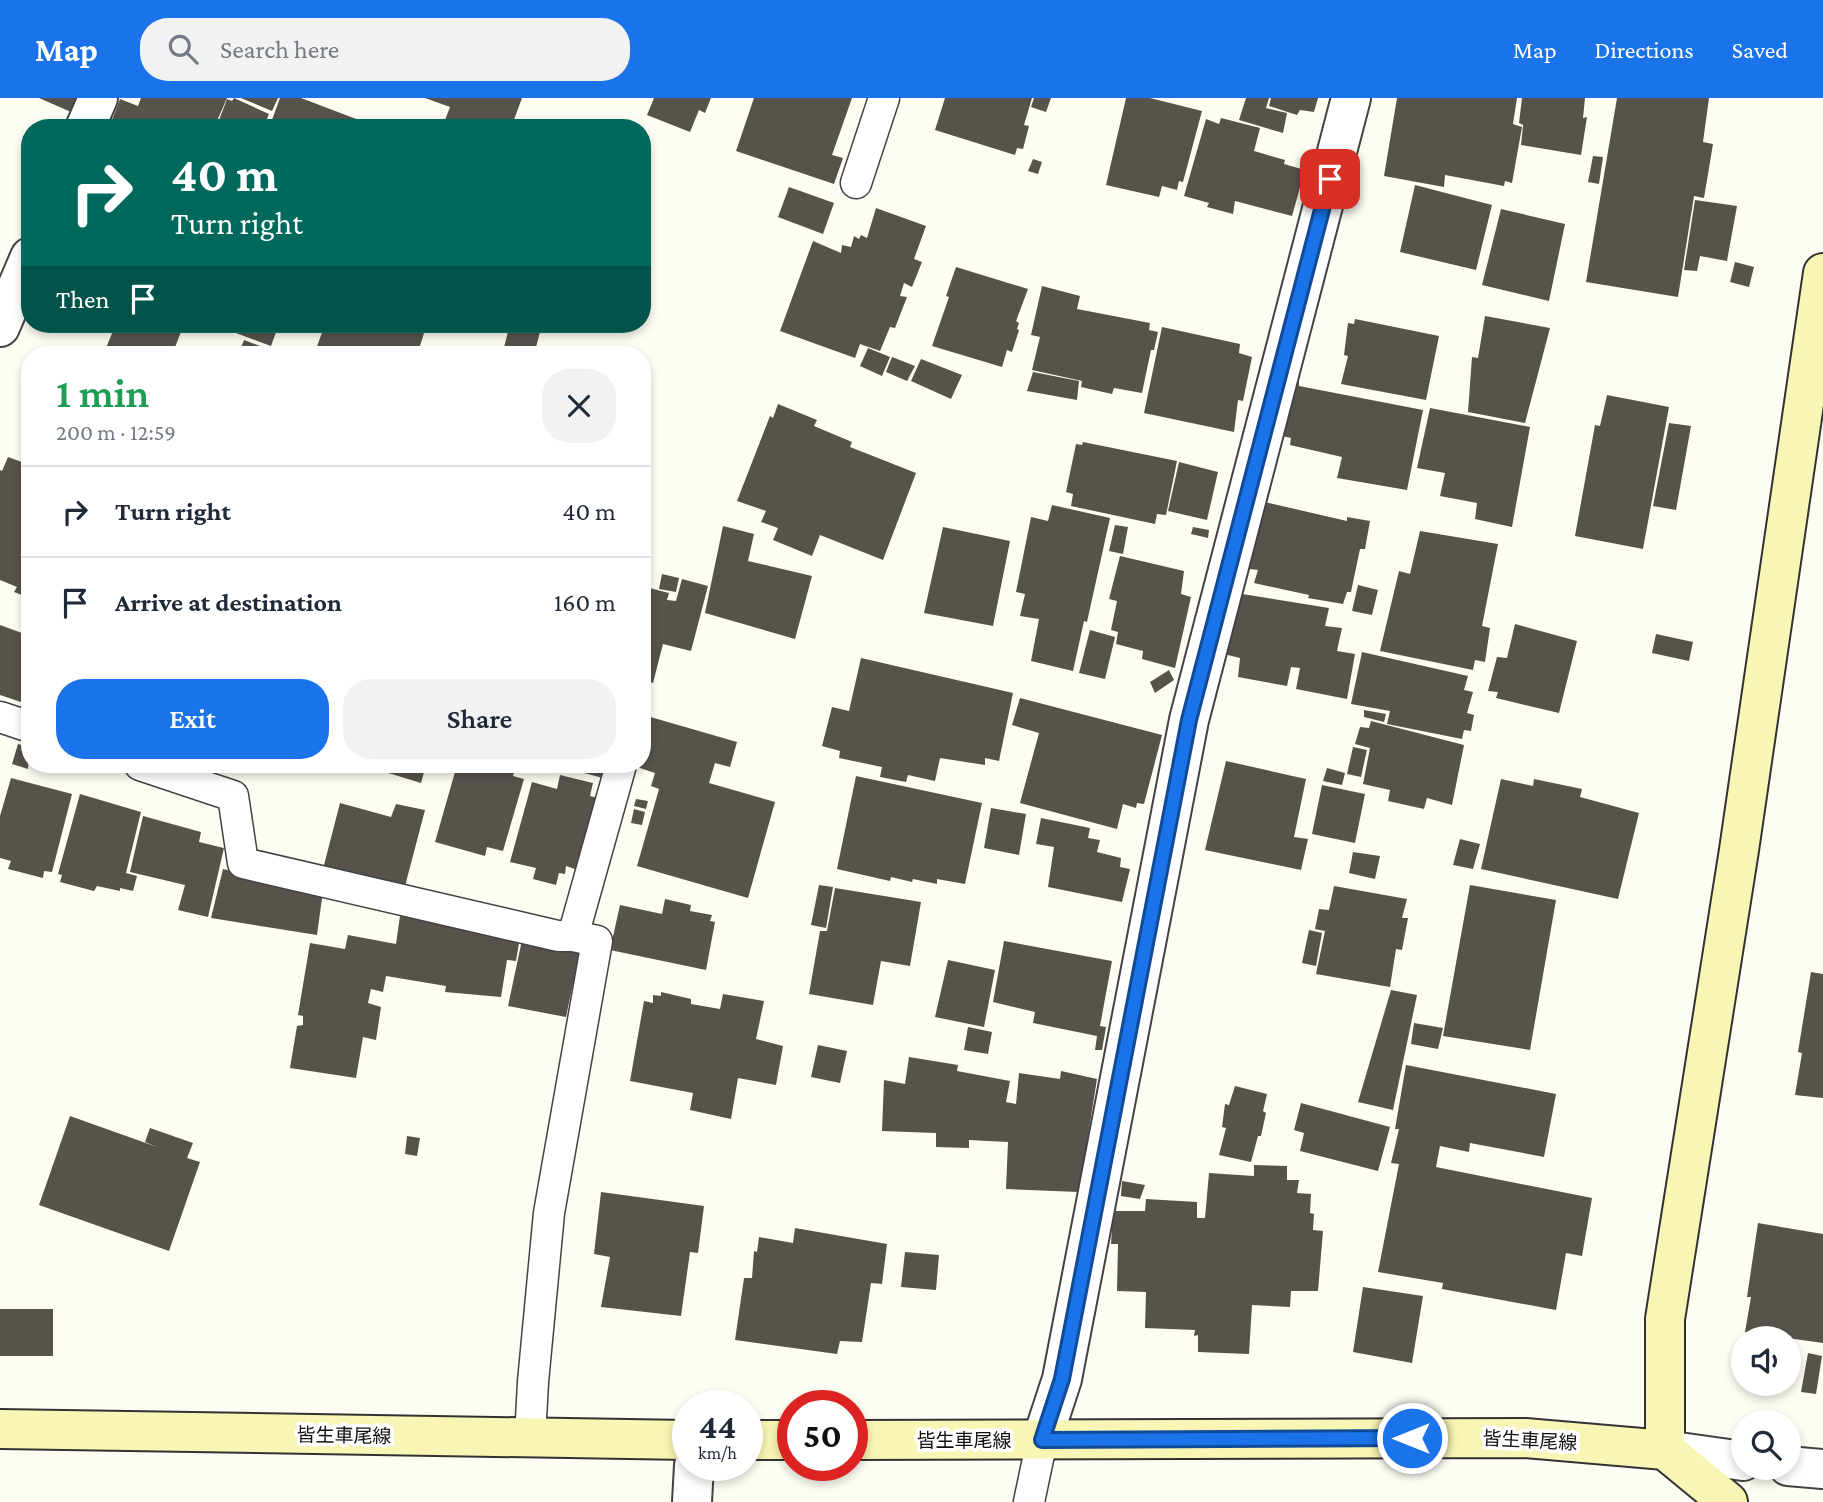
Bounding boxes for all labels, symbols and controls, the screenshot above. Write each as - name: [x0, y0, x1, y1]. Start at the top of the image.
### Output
- search box: [140, 18, 630, 81]
- icon: search: [164, 30, 202, 68]
- text: Map: [35, 31, 98, 68]
- text: Search here: [220, 35, 339, 64]
- text: Map: [1513, 36, 1557, 63]
- text: Directions: [1595, 36, 1694, 63]
- text: Saved: [1732, 36, 1788, 63]
- icon: right: [56, 147, 147, 238]
- text: 40 m: [171, 147, 278, 202]
- pin: [1300, 149, 1360, 209]
- icon: arrive: [1311, 160, 1349, 198]
- text: Turn right: [171, 205, 303, 241]
- icon: arrive: [124, 280, 162, 318]
- text: Then: [56, 285, 110, 314]
- text: 1 min: [56, 369, 149, 416]
- button: close: [542, 369, 616, 443]
- text: 200 m · 12:59: [56, 419, 176, 445]
- icon: right: [56, 493, 94, 531]
- text: Turn right: [115, 497, 231, 526]
- text: 40 m: [562, 497, 616, 526]
- icon: arrive: [56, 584, 94, 622]
- text: Arrive at destination: [115, 588, 342, 617]
- text: 160 m: [554, 588, 616, 617]
- button: Exit: [56, 679, 329, 759]
- button: Share: [343, 679, 616, 759]
- map controls: [1731, 1326, 1801, 1480]
- button: sound: [1731, 1326, 1801, 1396]
- speed limit sign: 50: [777, 1390, 868, 1481]
- position arrow: [1375, 1401, 1449, 1475]
- text: 44: [699, 1407, 736, 1446]
- button: search: [1731, 1410, 1801, 1480]
- street label: 皆生車尾線: [296, 1424, 392, 1447]
- street label: 皆生車尾線: [1482, 1428, 1578, 1453]
- street label: 皆生車尾線: [916, 1430, 1012, 1451]
- text: km/h: [698, 1443, 737, 1463]

